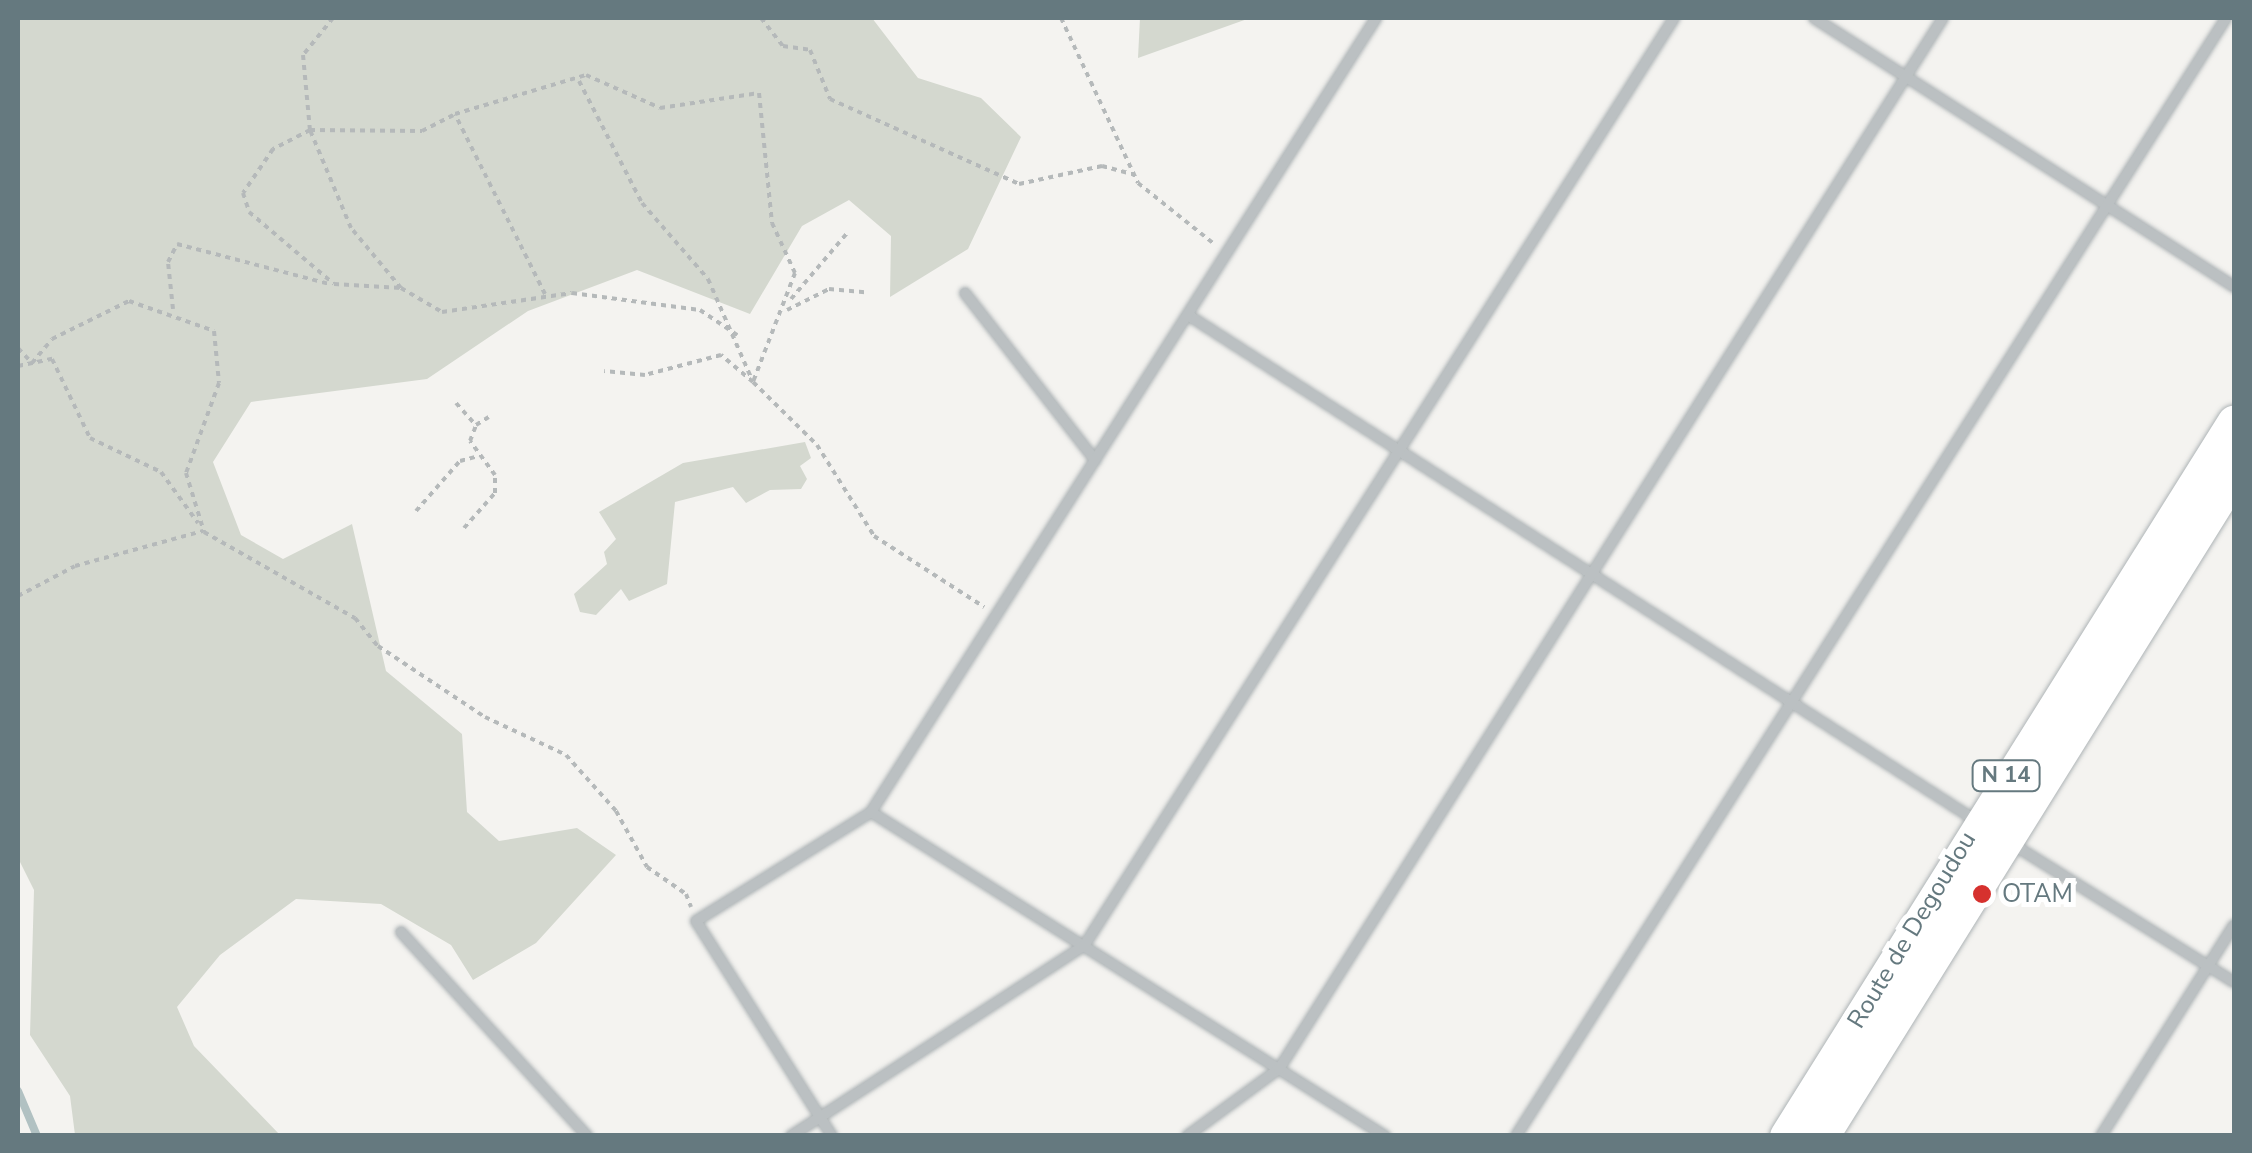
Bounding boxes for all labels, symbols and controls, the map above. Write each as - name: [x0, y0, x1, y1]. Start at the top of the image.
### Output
- road number: N 14: [1971, 759, 2041, 793]
- street label: Route de Degoudou: [1841, 826, 1983, 1034]
- place label: OTAM: [2002, 879, 2073, 909]
- marker: OTAM: [1971, 883, 1993, 905]

